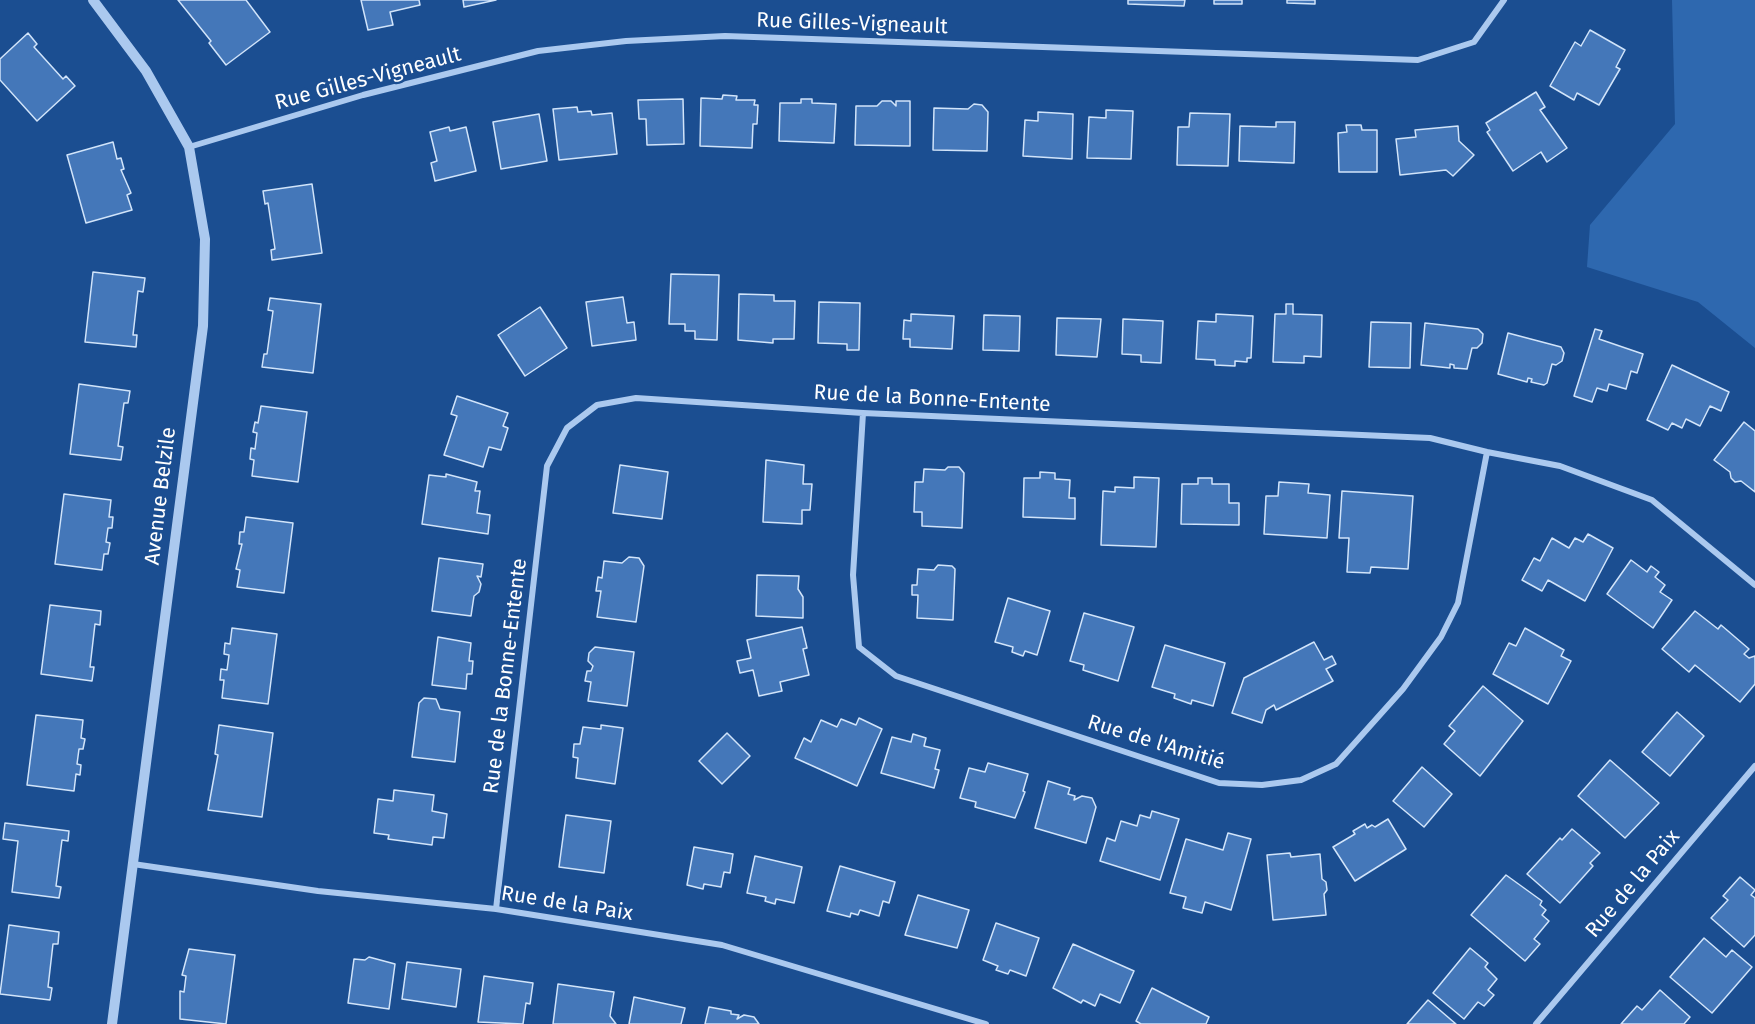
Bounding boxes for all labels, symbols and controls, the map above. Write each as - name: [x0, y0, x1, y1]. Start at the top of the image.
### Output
- street label: Rue Gilles-Vigneault: [756, 8, 948, 40]
- street label: Rue Gilles-Vigneault: [272, 42, 464, 116]
- street label: Rue de la Bonne-Entente: [813, 380, 1051, 418]
- street label: Avenue Belzile: [140, 426, 182, 566]
- street label: Rue de la Bonne-Entente: [479, 557, 533, 795]
- street label: Rue de l'Amitié: [1084, 710, 1228, 776]
- street label: Rue de la Paix: [1581, 825, 1685, 943]
- street label: Rue de la Paix: [499, 881, 635, 927]

